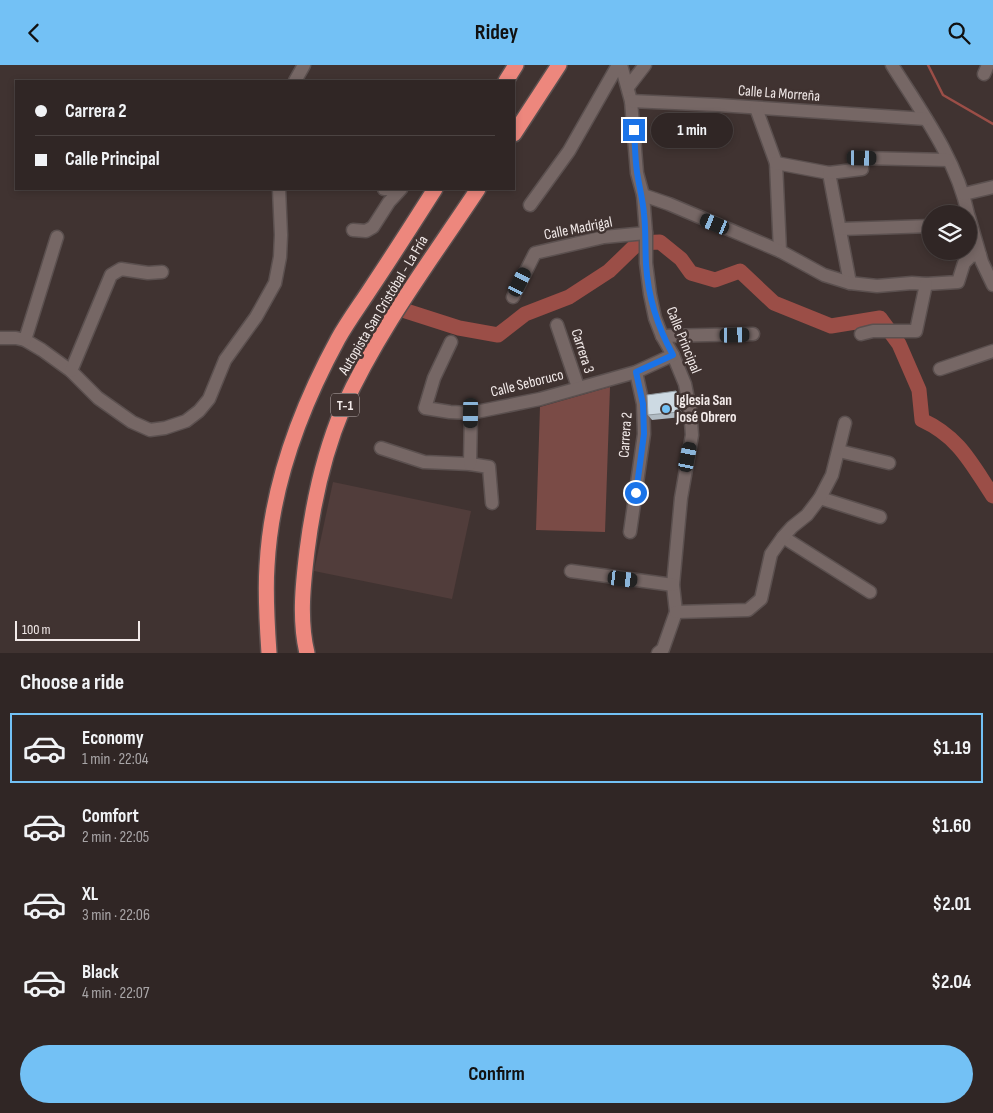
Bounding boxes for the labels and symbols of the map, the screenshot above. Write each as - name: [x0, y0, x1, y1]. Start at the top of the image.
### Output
- street label: Calle La Morreña: [737, 81, 821, 106]
- callout: 1 min: [652, 113, 734, 147]
- route end: [623, 119, 645, 141]
- car: [846, 150, 877, 166]
- car: [698, 211, 731, 237]
- street label: Calle Madrigal: [542, 213, 614, 244]
- street label: Autopista San Cristóbal - La Fría: [334, 232, 433, 379]
- car: [506, 265, 533, 299]
- street label: Calle Principal: [662, 304, 705, 376]
- street label: Carrera 3: [566, 326, 599, 376]
- car: [719, 327, 750, 343]
- street label: Calle Seboruco: [489, 365, 566, 402]
- place label: Iglesia San José Obrero: [675, 391, 737, 427]
- road number: T-1: [331, 393, 359, 417]
- car: [463, 398, 478, 428]
- marker: Iglesia San José Obrero: [660, 403, 672, 415]
- street label: Carrera 2: [614, 412, 637, 458]
- car: [677, 441, 698, 473]
- route start: [625, 482, 647, 504]
- car: [607, 570, 638, 588]
- scale bar: [15, 618, 140, 641]

